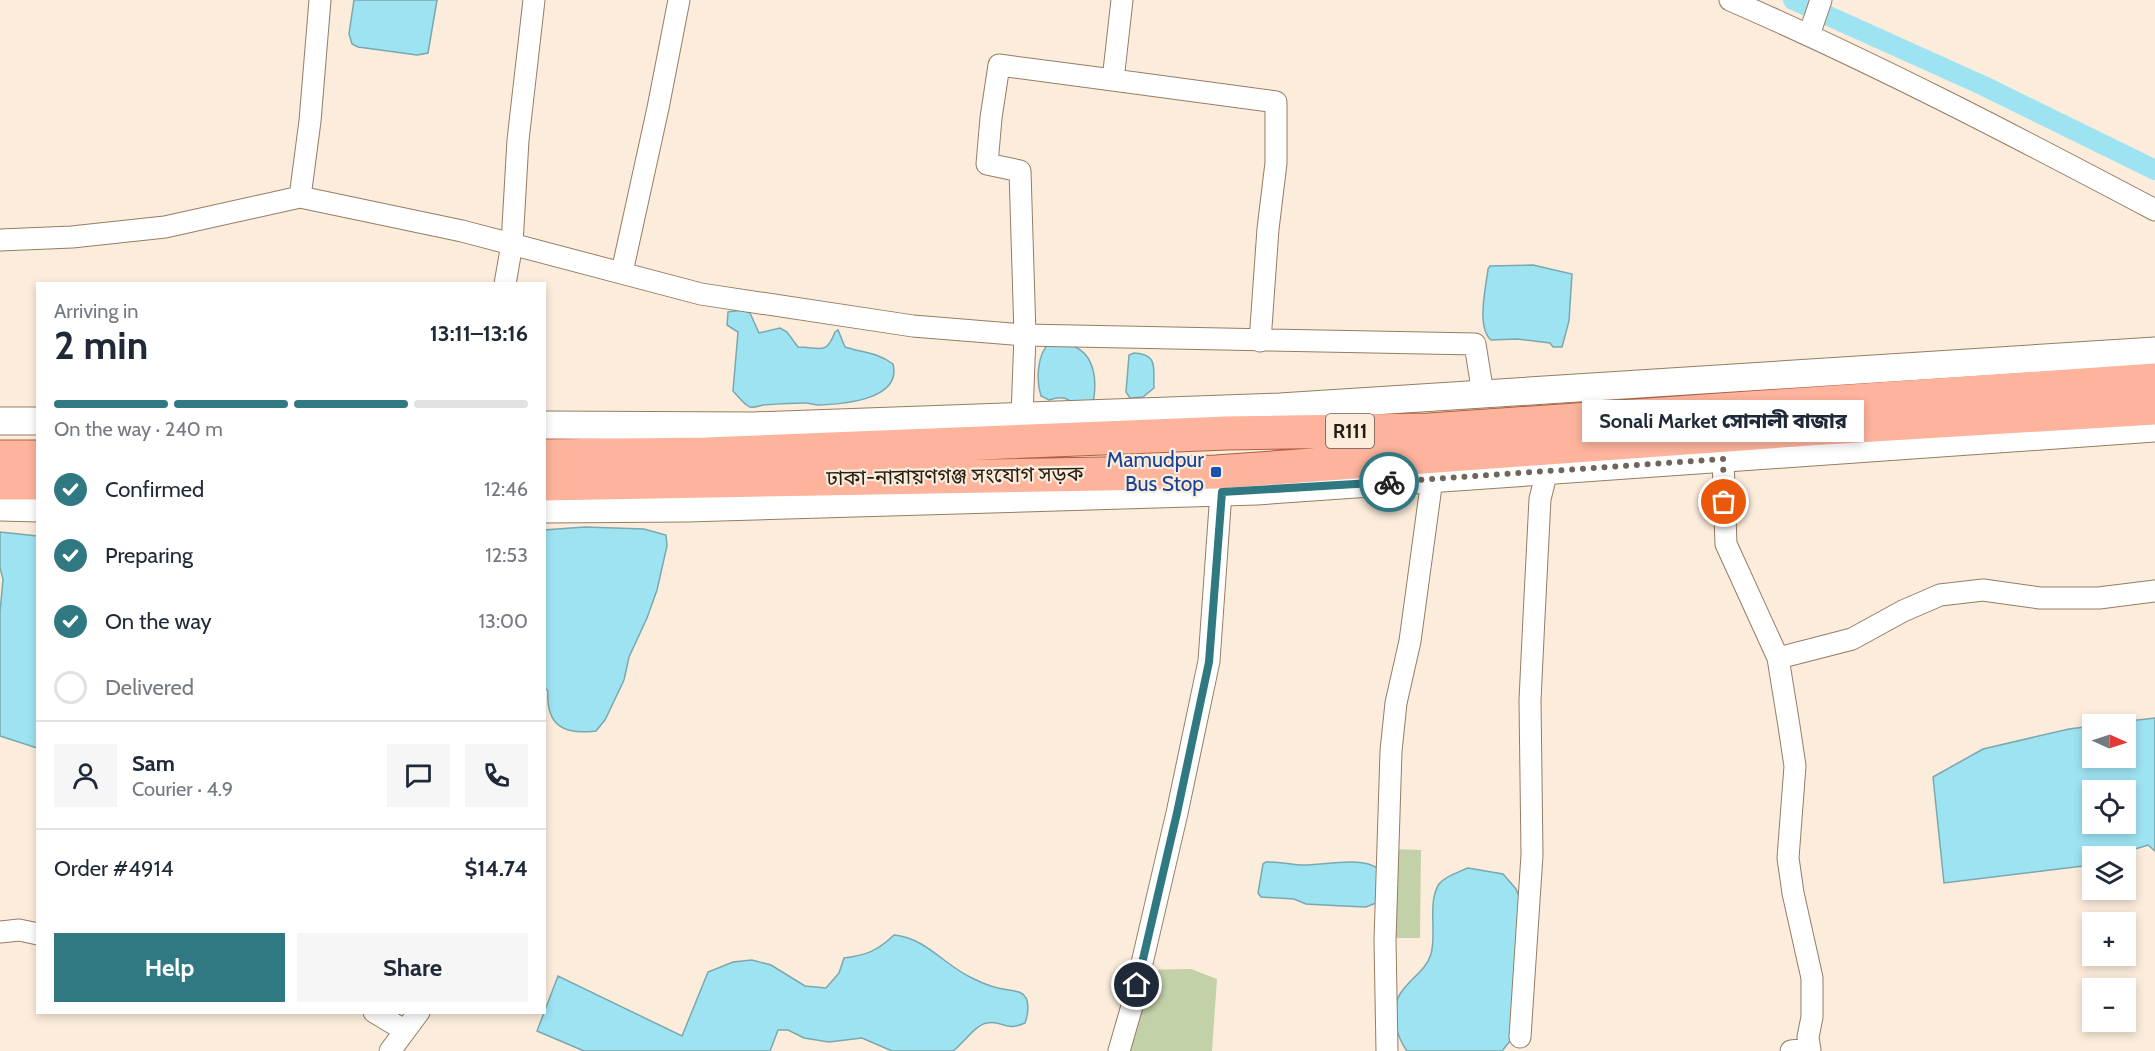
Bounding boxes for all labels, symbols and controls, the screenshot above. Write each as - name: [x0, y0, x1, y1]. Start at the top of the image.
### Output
- text: Arriving in: [54, 299, 138, 323]
- text: 13:11–13:16: [430, 320, 528, 347]
- text: 2 min: [54, 321, 148, 369]
- callout: Sonali Market সোনালী বাজার: [1583, 400, 1865, 442]
- text: Sonali Market সোনালী বাজার: [1599, 409, 1847, 433]
- road number: R111: [1326, 414, 1374, 448]
- text: On the way · 240 m: [54, 417, 223, 441]
- place label: Mamudpur Bus Stop: [1107, 447, 1204, 496]
- courier: [1359, 452, 1419, 512]
- street label: ঢাকা-নারায়ণগঞ্জ সংযোগ সড়ক: [825, 461, 1085, 490]
- marker: Mamudpur Bus Stop: [1209, 465, 1223, 479]
- icon: bike: [1373, 466, 1406, 499]
- icon: check: [54, 473, 87, 506]
- text: Confirmed: [105, 476, 204, 503]
- pin: [1698, 476, 1749, 527]
- text: 12:46: [484, 477, 528, 501]
- icon: bag: [1707, 485, 1740, 518]
- icon: check: [54, 539, 87, 572]
- text: Preparing: [105, 542, 193, 569]
- text: 12:53: [485, 543, 528, 567]
- icon: check: [54, 605, 87, 638]
- text: On the way: [105, 608, 212, 635]
- text: 13:00: [479, 609, 528, 633]
- text: Delivered: [105, 674, 194, 701]
- north arrow: [2082, 714, 2136, 768]
- map controls: [2082, 714, 2136, 1032]
- button: person: [54, 744, 117, 807]
- button: chat: [387, 744, 450, 807]
- button: phone: [465, 744, 528, 807]
- text: Sam: [132, 750, 175, 777]
- text: Courier · 4.9: [132, 777, 233, 801]
- button: locate: [2082, 780, 2136, 834]
- button: layers: [2082, 846, 2136, 900]
- text: Order #4914: [54, 855, 173, 882]
- text: $14.74: [464, 855, 528, 882]
- button: +: [2082, 912, 2136, 966]
- button: Help: [54, 933, 285, 1002]
- button: Share: [297, 933, 528, 1002]
- pin: [1111, 959, 1162, 1010]
- icon: home: [1120, 968, 1153, 1001]
- button: −: [2082, 978, 2136, 1032]

